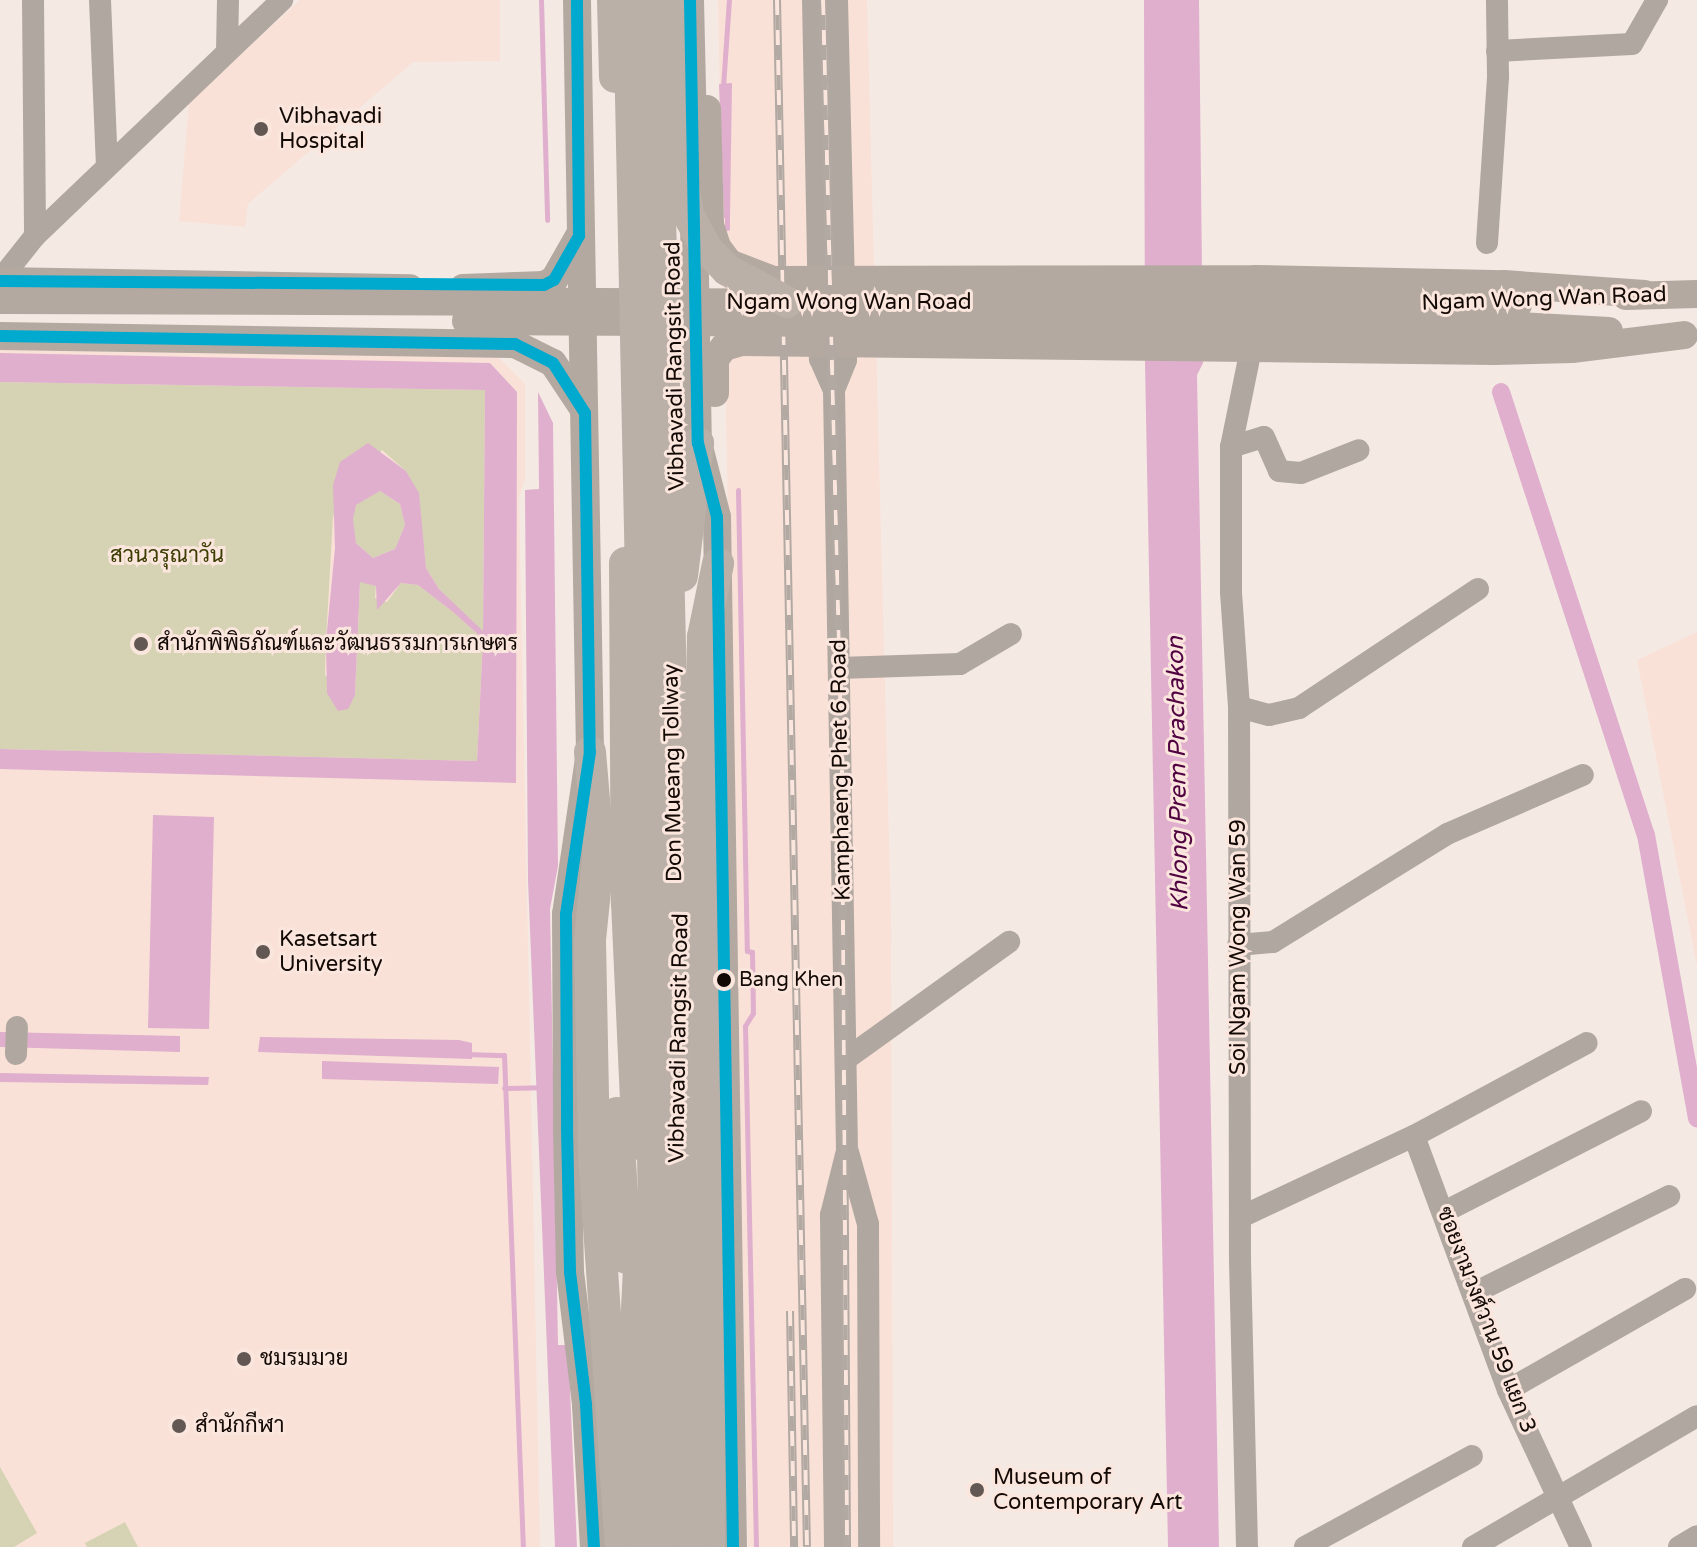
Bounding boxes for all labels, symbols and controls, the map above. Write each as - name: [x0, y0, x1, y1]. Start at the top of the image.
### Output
- place label: Vibhavadi Hospital: [279, 103, 382, 154]
- marker: Vibhavadi Hospital: [250, 118, 272, 140]
- street label: Vibhavadi Rangsit Road: [660, 241, 690, 491]
- street label: Ngam Wong Wan Road: [1421, 282, 1667, 316]
- street label: Ngam Wong Wan Road: [726, 290, 972, 316]
- park label: สวนวรุณาวัน: [110, 543, 224, 569]
- place label: สำนักพิพิธภัณฑ์และวัฒนธรรมการเกษตร: [157, 631, 518, 657]
- marker: สำนักพิพิธภัณฑ์และวัฒนธรรมการเกษตร: [132, 635, 150, 653]
- water label: Khlong Prem Prachakon: [1161, 636, 1195, 912]
- street label: Kamphaeng Phet 6 Road: [826, 639, 856, 901]
- street label: Don Mueang Tollway: [658, 664, 688, 882]
- street label: Soi Ngam Wong Wan 59: [1226, 819, 1252, 1075]
- street label: Vibhavadi Rangsit Road: [664, 913, 694, 1163]
- place label: Kasetsart University: [279, 926, 383, 978]
- marker: Kasetsart University: [254, 943, 272, 961]
- place label: Bang Khen: [739, 968, 843, 992]
- marker: Bang Khen: [716, 972, 732, 988]
- street label: ซอยงามวงศ์วาน 59 แยก 3: [1431, 1203, 1541, 1437]
- place label: ชมรมมวย: [260, 1346, 348, 1372]
- marker: ชมรมมวย: [235, 1350, 253, 1368]
- place label: สำนักกีฬา: [195, 1413, 284, 1439]
- marker: สำนักกีฬา: [170, 1417, 188, 1435]
- place label: Museum of Contemporary Art: [993, 1464, 1182, 1516]
- marker: Museum of Contemporary Art: [968, 1481, 986, 1499]

